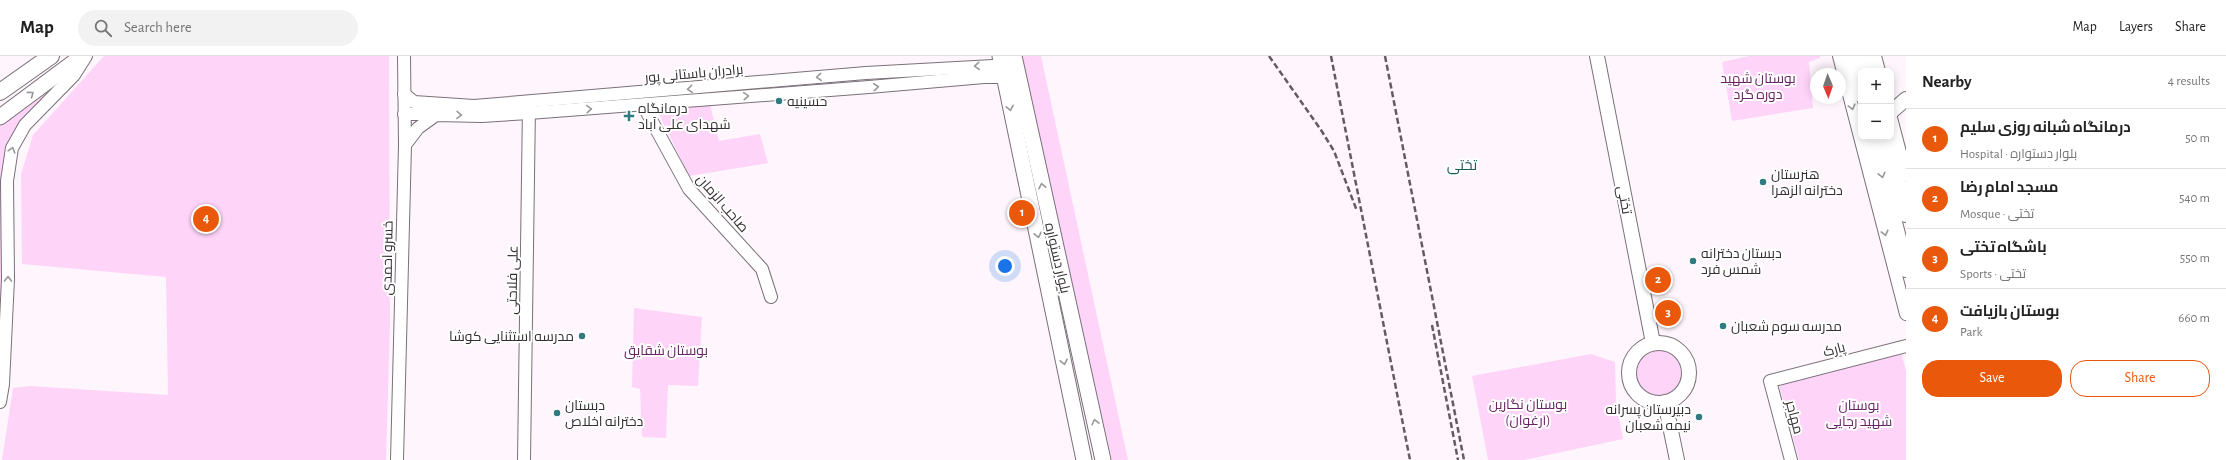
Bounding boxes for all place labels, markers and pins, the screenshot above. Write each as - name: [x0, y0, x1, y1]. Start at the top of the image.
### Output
- place label: حسینیه: [787, 95, 827, 109]
- marker: حسینیه: [774, 96, 784, 106]
- place label: درمانگاه شهدای علی آباد: [638, 102, 731, 132]
- marker: درمانگاه شهدای علی آباد: [623, 110, 635, 122]
- place label: هنرستان دخترانه الزهرا: [1771, 168, 1843, 198]
- marker: هنرستان دخترانه الزهرا: [1758, 177, 1768, 187]
- pin: 1: [1009, 198, 1035, 228]
- pin: 4: [193, 204, 219, 234]
- place label: دبستان دخترانه شمس فرد: [1701, 247, 1782, 277]
- marker: دبستان دخترانه شمس فرد: [1688, 256, 1698, 266]
- pin: 2: [1645, 265, 1671, 295]
- pin: 3: [1655, 298, 1681, 328]
- place label: مدرسه سوم شعبان: [1731, 320, 1842, 336]
- marker: مدرسه سوم شعبان: [1718, 321, 1728, 331]
- place label: مدرسه استثنایی کوشا: [449, 330, 574, 344]
- marker: مدرسه استثنایی کوشا: [577, 331, 587, 341]
- place label: دبستان دخترانه اخلاص: [565, 399, 643, 429]
- place label: دبیرستان پسرانه نیمه شعبان: [1605, 403, 1691, 433]
- marker: دبستان دخترانه اخلاص: [552, 408, 562, 418]
- marker: دبیرستان پسرانه نیمه شعبان: [1694, 412, 1704, 422]

